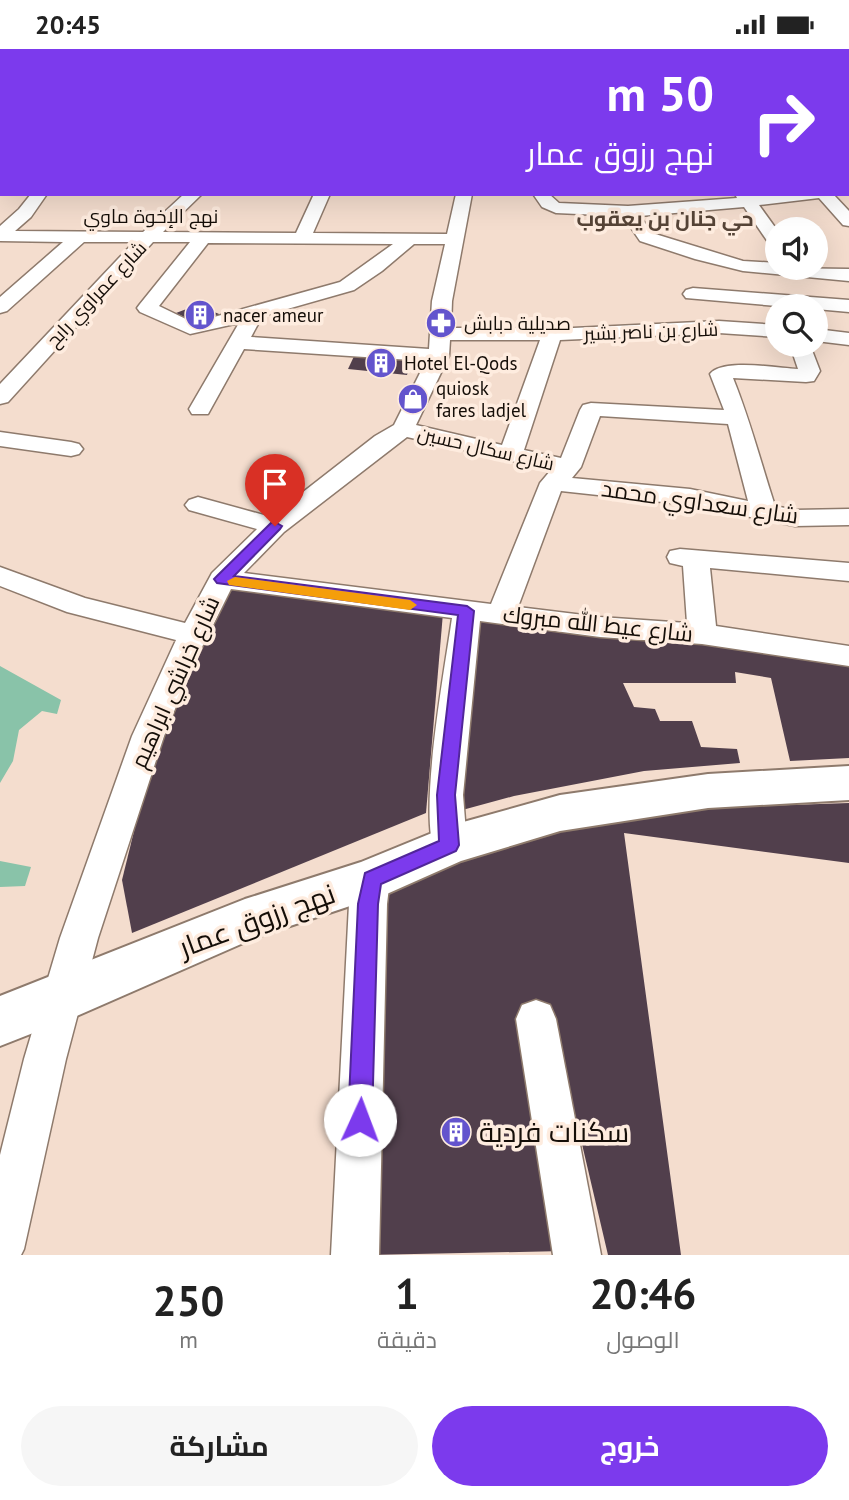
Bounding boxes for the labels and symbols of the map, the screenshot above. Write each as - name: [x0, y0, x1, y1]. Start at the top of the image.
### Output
- street label: نهج الإخوة ماوي: [84, 204, 218, 231]
- district label: حي جنان بن يعقوب: [576, 205, 754, 236]
- street label: شارع عمراوي رابح: [41, 236, 153, 354]
- building icon: nacer ameur: [183, 298, 217, 332]
- place label: nacer ameur: [223, 303, 324, 327]
- pharmacy icon: صديلية دبابش: [424, 306, 458, 340]
- place label: صديلية دبابش: [464, 311, 571, 335]
- street label: شارع بن ناصر بشير: [582, 317, 719, 347]
- building icon: Hotel El-Qods: [364, 346, 398, 380]
- place label: Hotel El-Qods: [404, 351, 517, 375]
- place label: quiosk fares ladjel: [436, 376, 527, 422]
- shop icon: quiosk fares ladjel: [396, 382, 430, 416]
- street label: شارع سكال حسين: [415, 421, 557, 477]
- pin: [245, 454, 305, 526]
- street label: شارع سعداوي محمد: [599, 473, 800, 534]
- street label: شارع خراشي ابراهيم: [124, 591, 228, 774]
- street label: شارع عيط الله مبروك: [501, 599, 695, 650]
- street label: نهج رزوق عمار: [172, 874, 340, 967]
- position arrow: [323, 1083, 397, 1157]
- place label: سكنات فردية: [479, 1113, 629, 1150]
- building icon: سكنات فردية: [439, 1115, 473, 1149]

